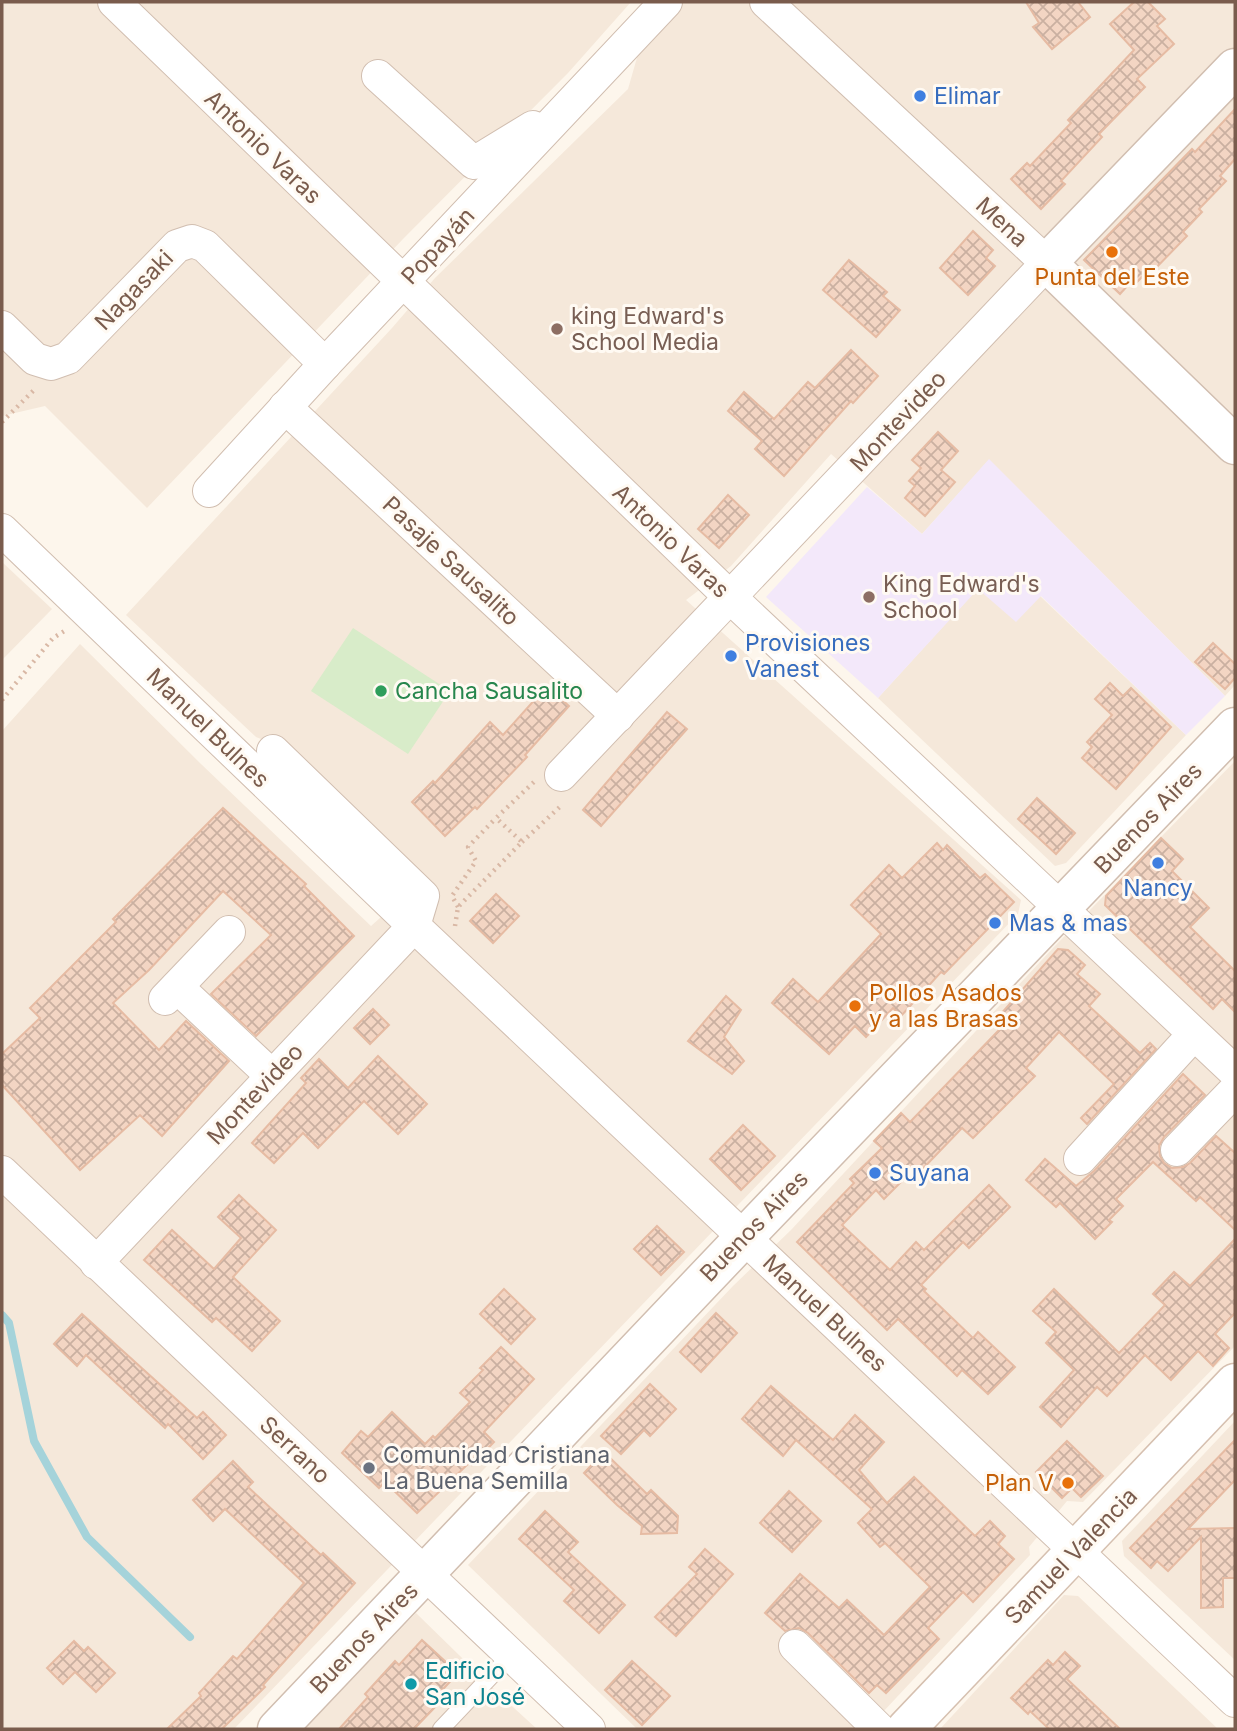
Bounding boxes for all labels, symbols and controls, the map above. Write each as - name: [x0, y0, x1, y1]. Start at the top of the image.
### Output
- place label: Elimar: [934, 82, 1001, 110]
- street label: Antonio Varas: [199, 84, 327, 210]
- marker: Elimar: [912, 88, 928, 104]
- street label: Mena: [970, 191, 1034, 253]
- street label: Popayán: [396, 202, 480, 290]
- street label: Nagasaki: [89, 244, 179, 336]
- marker: Punta del Este: [1104, 244, 1120, 260]
- place label: Punta del Este: [1034, 263, 1190, 291]
- place label: king Edward's School Media: [571, 302, 724, 356]
- marker: king Edward's School Media: [549, 321, 565, 337]
- street label: Montevideo: [844, 365, 952, 477]
- street label: Antonio Varas: [607, 478, 735, 604]
- street label: Pasaje Sausalito: [377, 491, 525, 631]
- place label: King Edward's School: [883, 570, 1040, 624]
- marker: King Edward's School: [861, 589, 877, 605]
- place label: Provisiones Vanest: [745, 629, 870, 683]
- marker: Provisiones Vanest: [723, 648, 739, 664]
- street label: Manuel Bulnes: [141, 662, 275, 794]
- place label: Cancha Sausalito: [395, 677, 583, 705]
- marker: Cancha Sausalito: [373, 683, 389, 699]
- street label: Buenos Aires: [1088, 757, 1208, 879]
- marker: Nancy: [1150, 855, 1166, 871]
- place label: Nancy: [1123, 874, 1193, 902]
- place label: Mas & mas: [1009, 909, 1128, 937]
- marker: Mas & mas: [987, 915, 1003, 931]
- place label: Pollos Asados y a las Brasas: [869, 979, 1022, 1033]
- marker: Pollos Asados y a las Brasas: [847, 998, 863, 1014]
- street label: Montevideo: [201, 1038, 309, 1150]
- place label: Suyana: [889, 1159, 970, 1187]
- street label: Buenos Aires: [694, 1165, 814, 1287]
- marker: Suyana: [867, 1165, 883, 1181]
- street label: Manuel Bulnes: [757, 1248, 893, 1378]
- street label: Serrano: [254, 1410, 336, 1490]
- place label: Comunidad Cristiana La Buena Semilla: [383, 1441, 610, 1495]
- marker: Comunidad Cristiana La Buena Semilla: [361, 1460, 377, 1476]
- place label: Plan V: [985, 1469, 1054, 1497]
- marker: Plan V: [1060, 1475, 1076, 1491]
- street label: Samuel Valencia: [999, 1482, 1143, 1630]
- street label: Buenos Aires: [304, 1577, 424, 1699]
- place label: Edificio San José: [425, 1657, 525, 1711]
- marker: Edificio San José: [403, 1676, 419, 1692]

